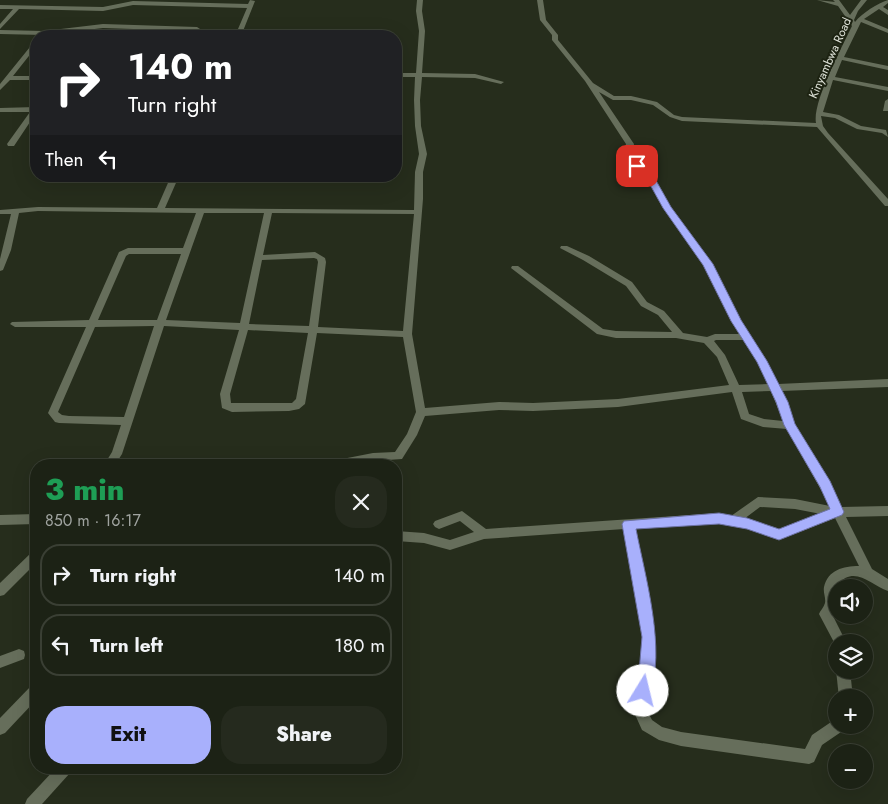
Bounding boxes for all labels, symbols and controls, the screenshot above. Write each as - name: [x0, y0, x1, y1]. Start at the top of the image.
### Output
- street label: Kinyambwa Road: [804, 15, 856, 101]
- text: 140 m: [128, 42, 233, 92]
- icon: right: [45, 50, 110, 115]
- text: Turn right: [128, 88, 216, 120]
- icon: left: [94, 145, 122, 173]
- pin: [616, 145, 658, 187]
- text: Then: [45, 146, 84, 173]
- icon: arrive: [623, 152, 651, 180]
- text: 3 min: [45, 468, 124, 511]
- button: close: [335, 476, 387, 528]
- text: 850 m · 16:17: [45, 509, 141, 532]
- icon: right: [47, 561, 75, 589]
- text: Turn right: [90, 562, 176, 589]
- text: 140 m: [333, 562, 385, 589]
- map controls: [828, 579, 873, 789]
- button: sound: [828, 579, 873, 624]
- icon: left: [47, 631, 75, 659]
- text: Turn left: [90, 632, 163, 659]
- text: 180 m: [334, 632, 385, 659]
- button: layers: [828, 634, 873, 679]
- position arrow: [616, 664, 668, 716]
- button: +: [828, 689, 873, 734]
- button: Exit: [45, 706, 211, 764]
- button: Share: [221, 706, 387, 764]
- button: −: [828, 744, 873, 789]

